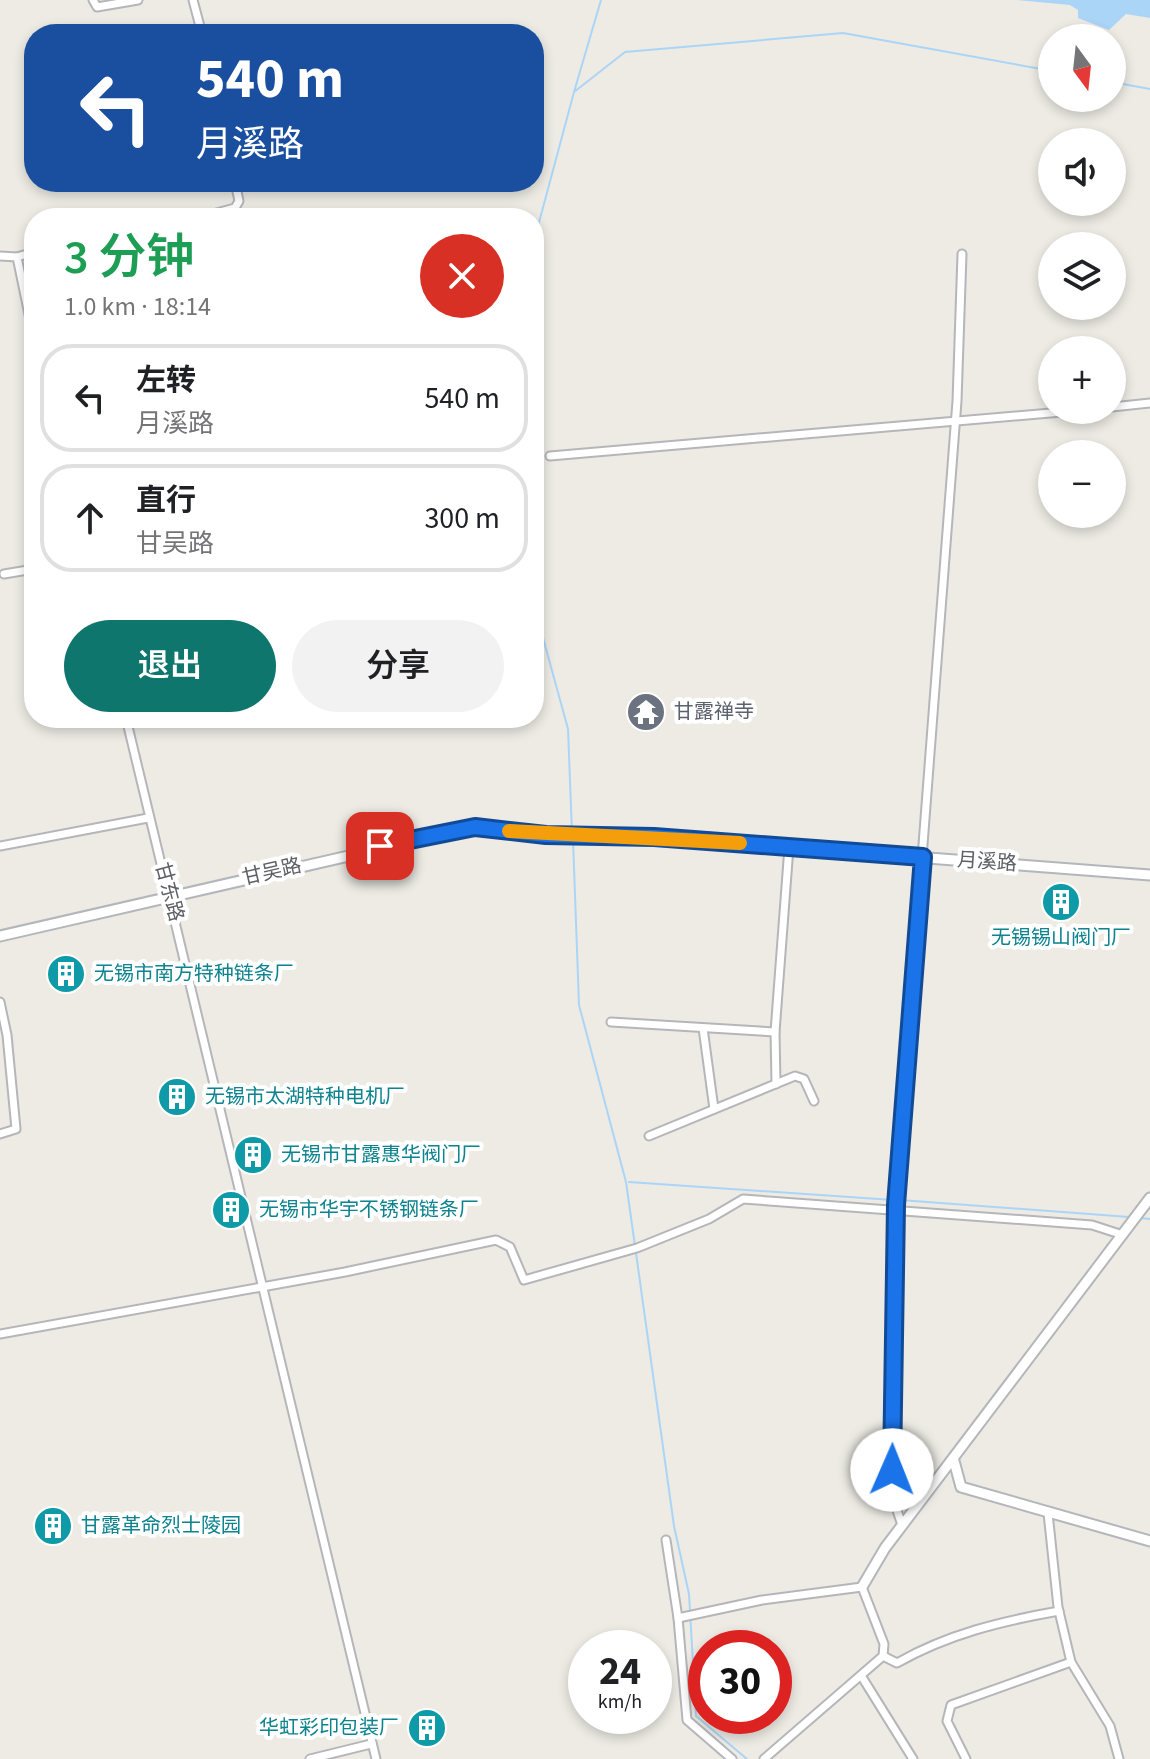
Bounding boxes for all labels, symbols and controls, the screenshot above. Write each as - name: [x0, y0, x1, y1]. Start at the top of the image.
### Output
- north arrow: [1038, 24, 1126, 112]
- map controls: [1038, 24, 1126, 528]
- text: 540 m: [196, 40, 344, 119]
- icon: left: [64, 56, 168, 160]
- text: 月溪路: [196, 119, 304, 170]
- button: sound: [1038, 128, 1126, 216]
- text: 3 分钟: [64, 224, 194, 292]
- button: layers: [1038, 232, 1126, 320]
- button: close: [420, 234, 504, 318]
- text: 1.0 km · 18:14: [64, 288, 211, 325]
- button: +: [1038, 336, 1126, 424]
- text: 左转: [136, 359, 196, 402]
- icon: left: [68, 376, 112, 420]
- text: 540 m: [424, 377, 500, 420]
- text: 月溪路: [136, 405, 214, 442]
- button: −: [1038, 440, 1126, 528]
- text: 直行: [136, 479, 196, 522]
- icon: ahead: [68, 496, 112, 540]
- text: 300 m: [424, 497, 500, 540]
- text: 甘吴路: [136, 525, 214, 562]
- button: 退出: [64, 620, 276, 712]
- button: 分享: [292, 620, 504, 712]
- temple icon: 甘露禅寺: [625, 691, 667, 733]
- place label: 甘露禅寺: [674, 698, 754, 726]
- pin: [346, 812, 414, 880]
- icon: arrive: [358, 824, 402, 868]
- street label: 月溪路: [956, 846, 1018, 878]
- street label: 甘吴路: [240, 852, 304, 892]
- street label: 甘东路: [148, 859, 190, 925]
- building icon: 无锡锡山阀门厂: [1040, 881, 1082, 923]
- place label: 无锡锡山阀门厂: [991, 924, 1131, 952]
- building icon: 无锡市南方特种链条厂: [45, 953, 87, 995]
- place label: 无锡市南方特种链条厂: [94, 960, 294, 988]
- building icon: 无锡市太湖特种电机厂: [156, 1076, 198, 1118]
- place label: 无锡市太湖特种电机厂: [205, 1083, 405, 1111]
- building icon: 无锡市甘露惠华阀门厂: [232, 1134, 274, 1176]
- place label: 无锡市甘露惠华阀门厂: [281, 1141, 481, 1169]
- building icon: 无锡市华宇不锈钢链条厂: [210, 1189, 252, 1231]
- place label: 无锡市华宇不锈钢链条厂: [259, 1196, 479, 1224]
- position arrow: [850, 1428, 934, 1512]
- building icon: 甘露革命烈士陵园: [32, 1505, 74, 1547]
- place label: 甘露革命烈士陵园: [81, 1512, 241, 1540]
- speed limit sign: 30: [688, 1630, 792, 1734]
- text: 24: [599, 1643, 641, 1700]
- text: km/h: [598, 1688, 642, 1716]
- building icon: 华虹彩印包装厂: [406, 1707, 448, 1749]
- place label: 华虹彩印包装厂: [259, 1714, 399, 1742]

